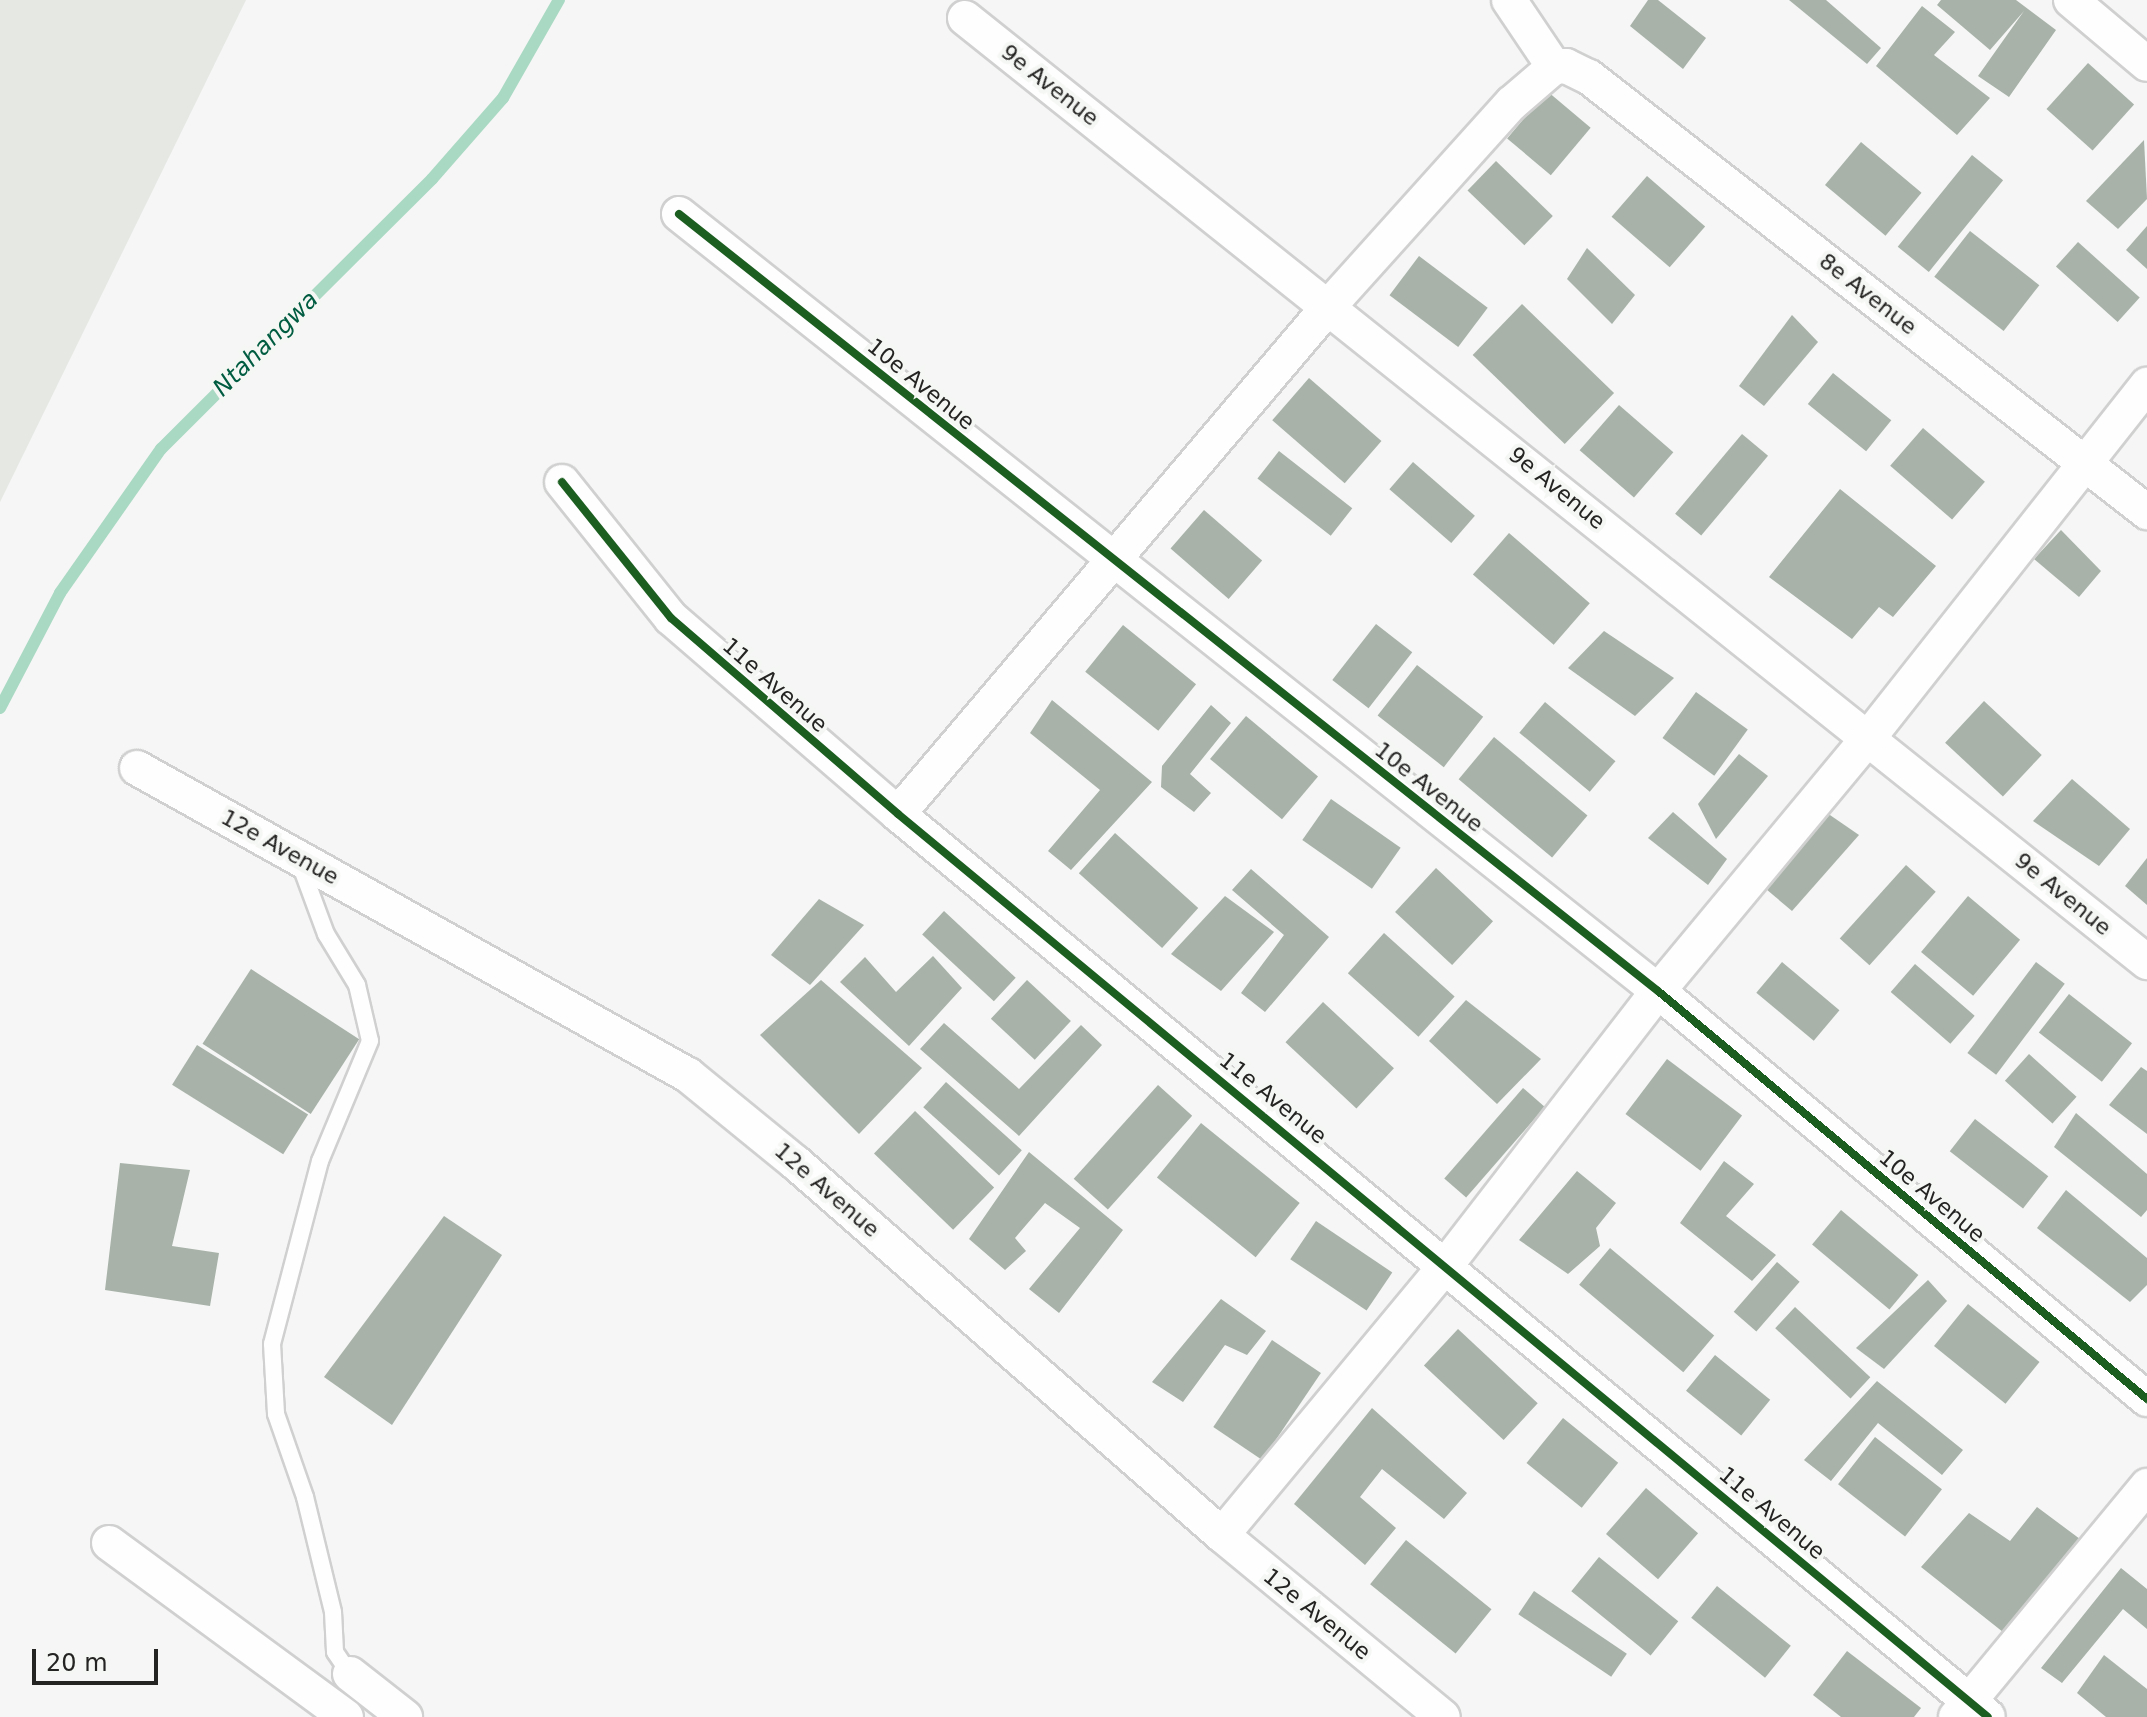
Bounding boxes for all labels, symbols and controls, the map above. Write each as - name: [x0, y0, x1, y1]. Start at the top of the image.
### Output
- street label: 9e Avenue: [996, 39, 1104, 131]
- street label: 8e Avenue: [1814, 248, 1922, 340]
- water label: Ntahangwa: [207, 285, 325, 403]
- street label: 10e Avenue: [862, 333, 980, 435]
- street label: 9e Avenue: [1504, 441, 1610, 535]
- street label: 11e Avenue: [717, 632, 833, 738]
- street label: 10e Avenue: [1370, 737, 1488, 837]
- street label: 12e Avenue: [217, 804, 343, 890]
- street label: 9e Avenue: [2010, 847, 2116, 941]
- street label: 11e Avenue: [1214, 1047, 1332, 1149]
- street label: 12e Avenue: [769, 1137, 885, 1243]
- street label: 10e Avenue: [1874, 1144, 1990, 1248]
- street label: 11e Avenue: [1714, 1461, 1830, 1565]
- street label: 12e Avenue: [1258, 1563, 1376, 1665]
- scale bar: [36, 1633, 162, 1683]
- text: 20 m: [46, 1649, 108, 1677]

